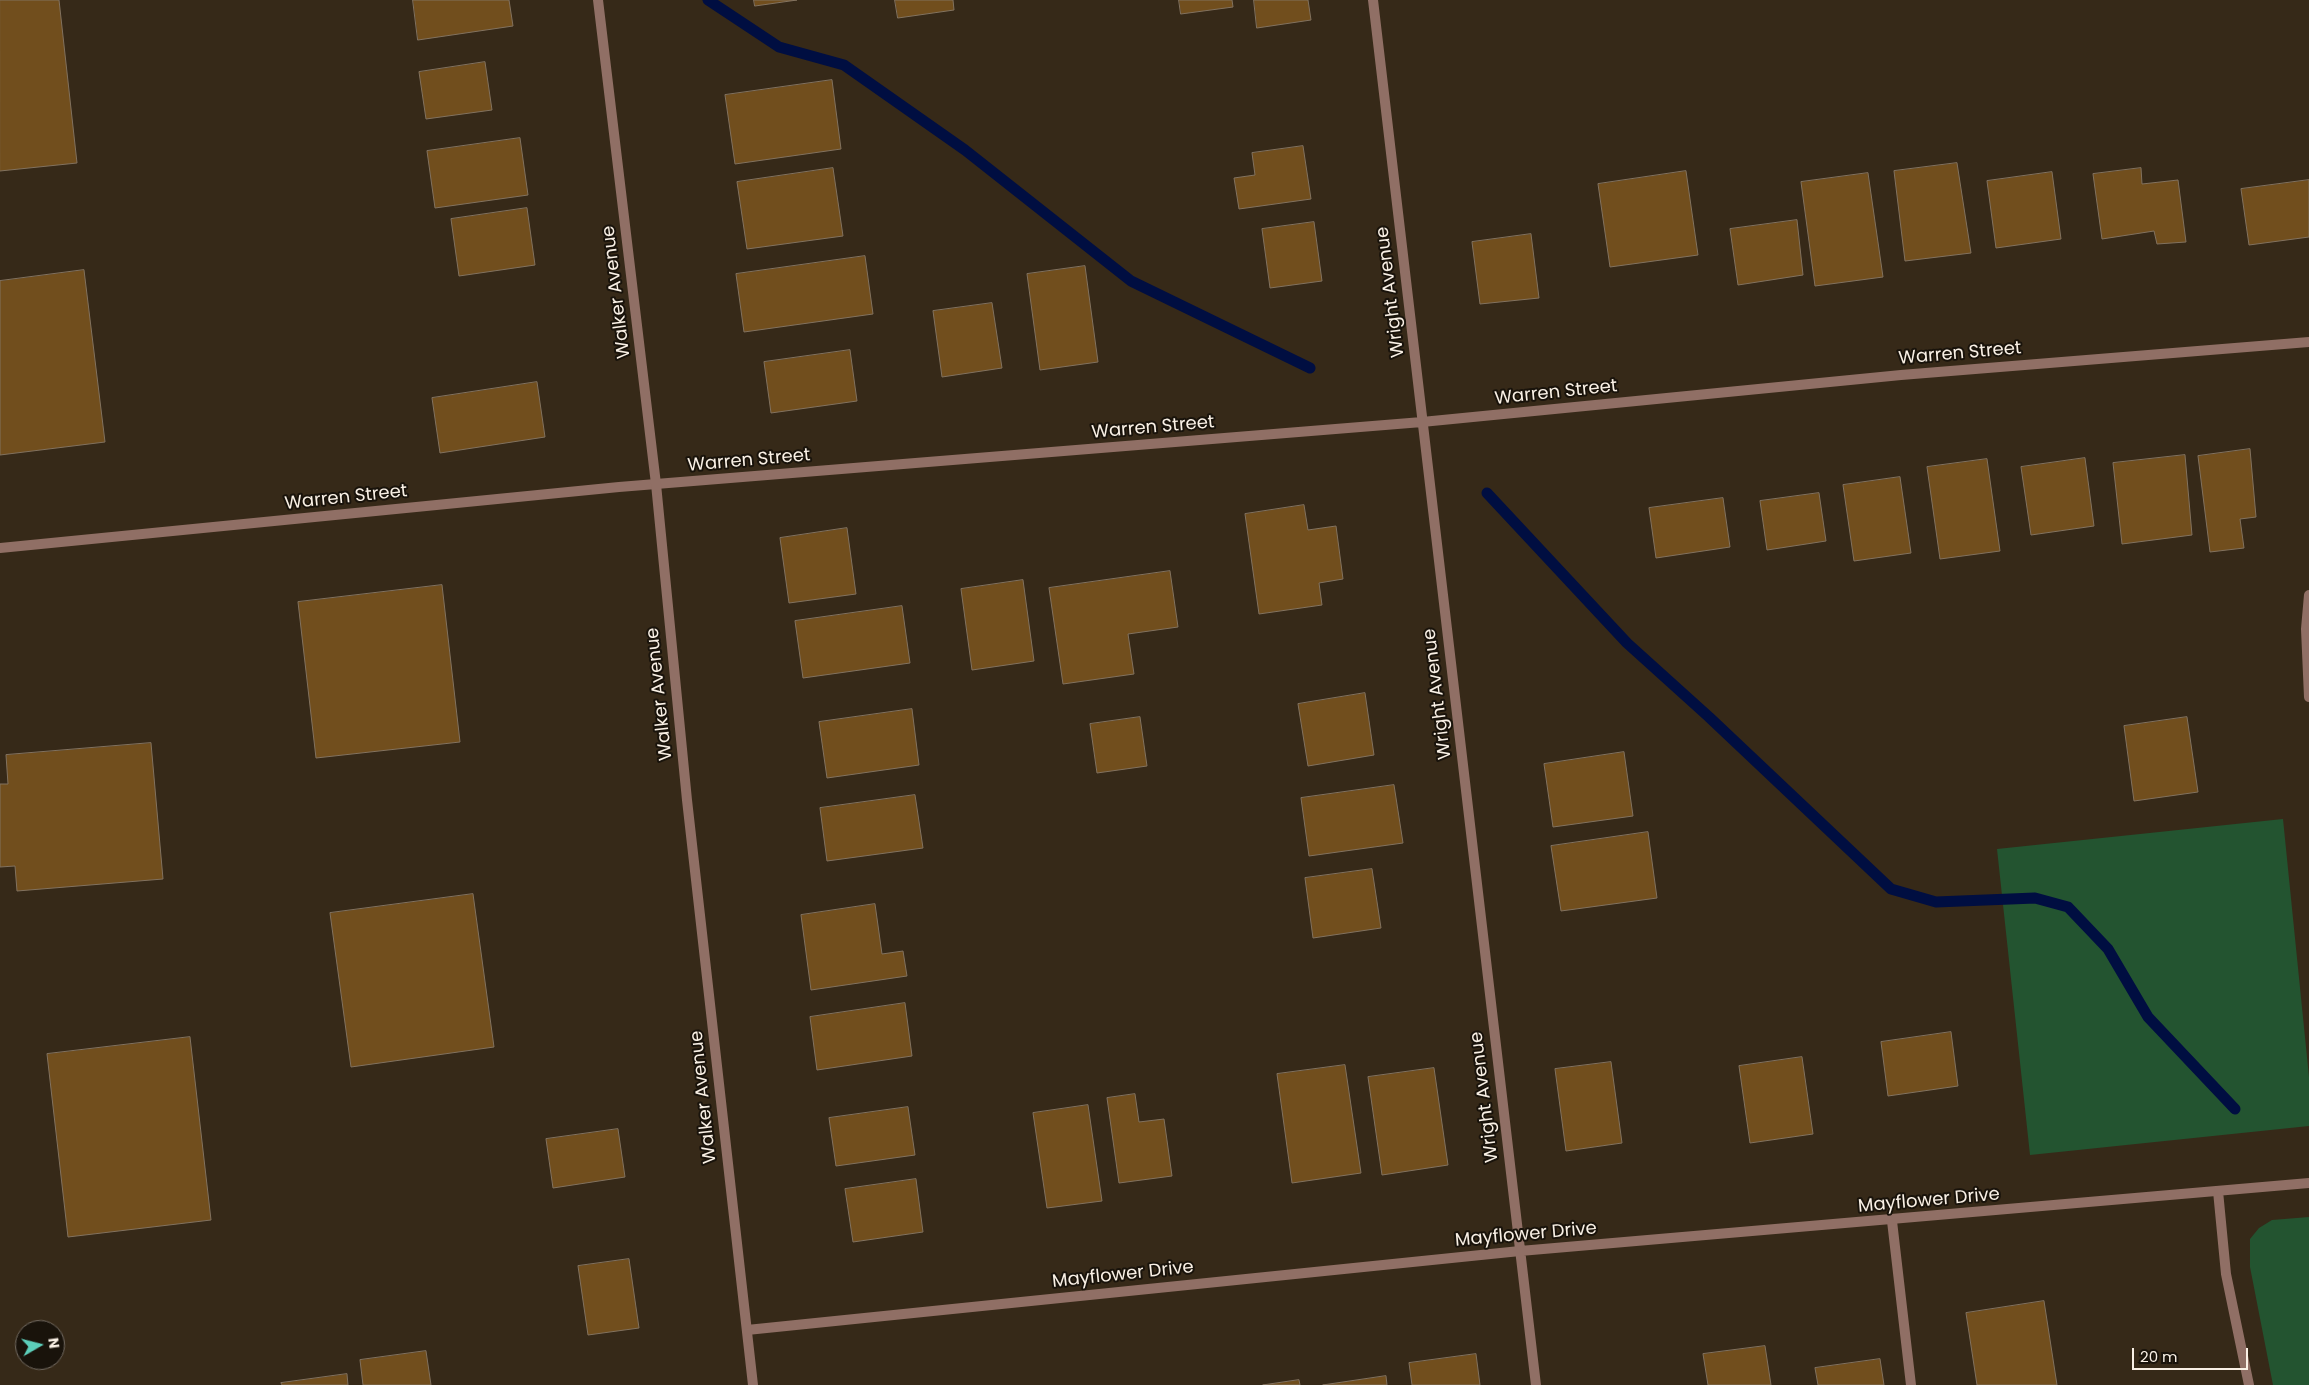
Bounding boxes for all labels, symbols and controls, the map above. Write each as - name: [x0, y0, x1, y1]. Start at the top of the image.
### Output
- street label: Walker Avenue: [598, 224, 636, 360]
- street label: Wright Avenue: [1372, 226, 1410, 358]
- street label: Warren Street: [1898, 338, 2022, 370]
- street label: Warren Street: [1494, 376, 1618, 410]
- street label: Warren Street: [1091, 412, 1215, 444]
- street label: Warren Street: [687, 445, 811, 477]
- street label: Warren Street: [284, 481, 408, 515]
- street label: Walker Avenue: [642, 626, 678, 762]
- street label: Wright Avenue: [1419, 628, 1457, 760]
- street label: Walker Avenue: [686, 1029, 722, 1165]
- street label: Wright Avenue: [1466, 1031, 1504, 1163]
- street label: Mayflower Drive: [1857, 1184, 2001, 1218]
- street label: Mayflower Drive: [1454, 1218, 1598, 1252]
- street label: Mayflower Drive: [1051, 1257, 1195, 1293]
- north arrow: [15, 1320, 65, 1370]
- text: N: [43, 1336, 64, 1350]
- scale bar: [2134, 1338, 2250, 1370]
- text: 20 m: [2140, 1346, 2178, 1367]

